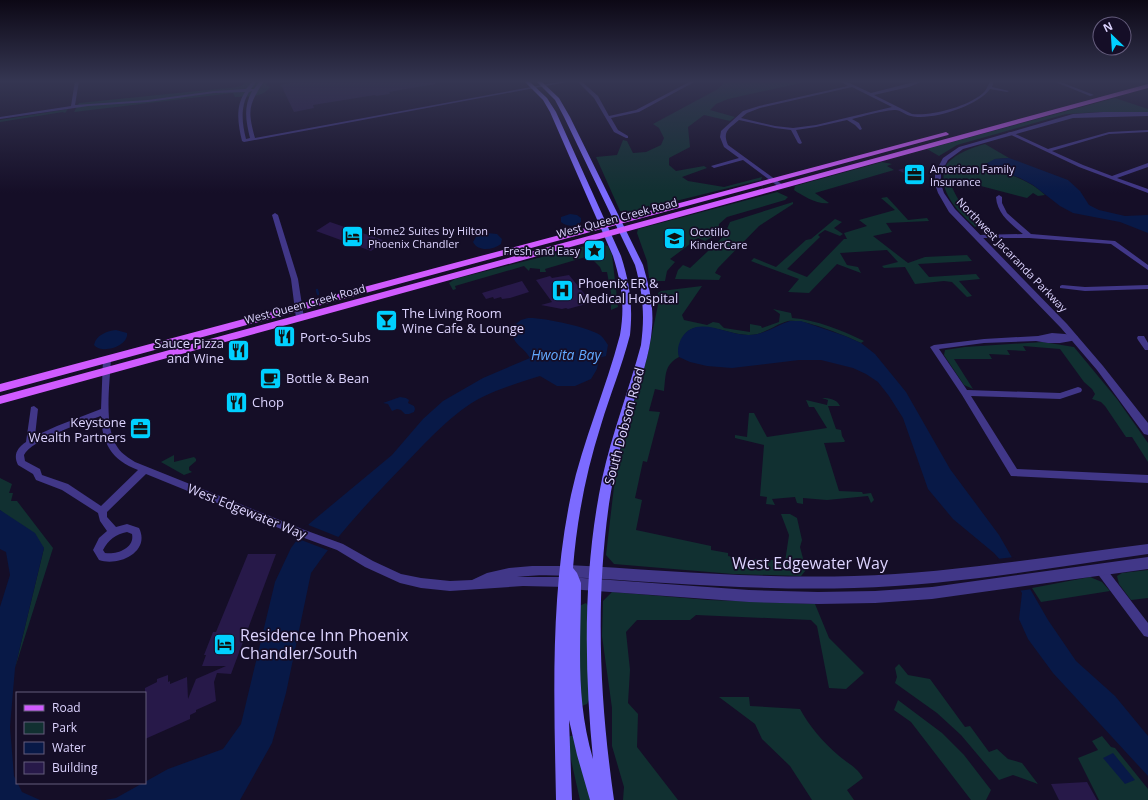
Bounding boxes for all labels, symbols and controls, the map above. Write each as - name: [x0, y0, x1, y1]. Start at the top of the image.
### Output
- north arrow: [1092, 16, 1132, 56]
- text: N: [1100, 18, 1115, 35]
- place label: American Family Insurance: [930, 161, 1015, 189]
- office icon: American Family Insurance: [902, 162, 928, 188]
- street label: West Queen Creek Road: [555, 194, 679, 241]
- street label: Northwest Jacaranda Parkway: [954, 194, 1071, 315]
- place label: Home2 Suites by Hilton Phoenix Chandler: [368, 223, 488, 251]
- hotel icon: Home2 Suites by Hilton Phoenix Chandler: [340, 224, 366, 250]
- place label: Ocotillo KinderCare: [690, 224, 747, 252]
- school or university icon: Ocotillo KinderCare: [661, 225, 687, 251]
- place icon: Fresh and Easy: [582, 238, 608, 264]
- place label: Fresh and Easy: [503, 243, 580, 258]
- place label: Phoenix ER & Medical Hospital: [578, 274, 678, 307]
- hospital icon: Phoenix ER & Medical Hospital: [550, 277, 576, 303]
- street label: West Queen Creek Road: [243, 280, 367, 327]
- place label: The Living Room Wine Cafe & Lounge: [402, 304, 524, 337]
- bar icon: The Living Room Wine Cafe & Lounge: [373, 307, 399, 333]
- restaurant icon: Port-o-Subs: [272, 324, 298, 350]
- place label: Port-o-Subs: [300, 328, 371, 346]
- place label: Sauce Pizza and Wine: [154, 334, 224, 367]
- restaurant icon: Sauce Pizza and Wine: [226, 337, 252, 363]
- water label: Hwoita Bay: [531, 345, 602, 364]
- cafe icon: Bottle & Bean: [257, 365, 283, 391]
- street label: South Dobson Road: [600, 365, 648, 487]
- place label: Bottle & Bean: [286, 369, 369, 387]
- restaurant icon: Chop: [223, 389, 249, 415]
- place label: Chop: [252, 393, 284, 411]
- place label: Keystone Wealth Partners: [28, 413, 126, 446]
- office icon: Keystone Wealth Partners: [128, 416, 154, 442]
- street label: West Edgewater Way: [185, 479, 310, 543]
- street label: West Edgewater Way: [732, 552, 889, 574]
- place label: Residence Inn Phoenix Chandler/South: [240, 624, 409, 664]
- hotel icon: Residence Inn Phoenix Chandler/South: [212, 631, 238, 657]
- legend: [16, 692, 146, 784]
- text: Road: [52, 699, 81, 716]
- text: Park: [52, 719, 78, 736]
- text: Water: [52, 739, 86, 756]
- text: Building: [52, 759, 98, 776]

